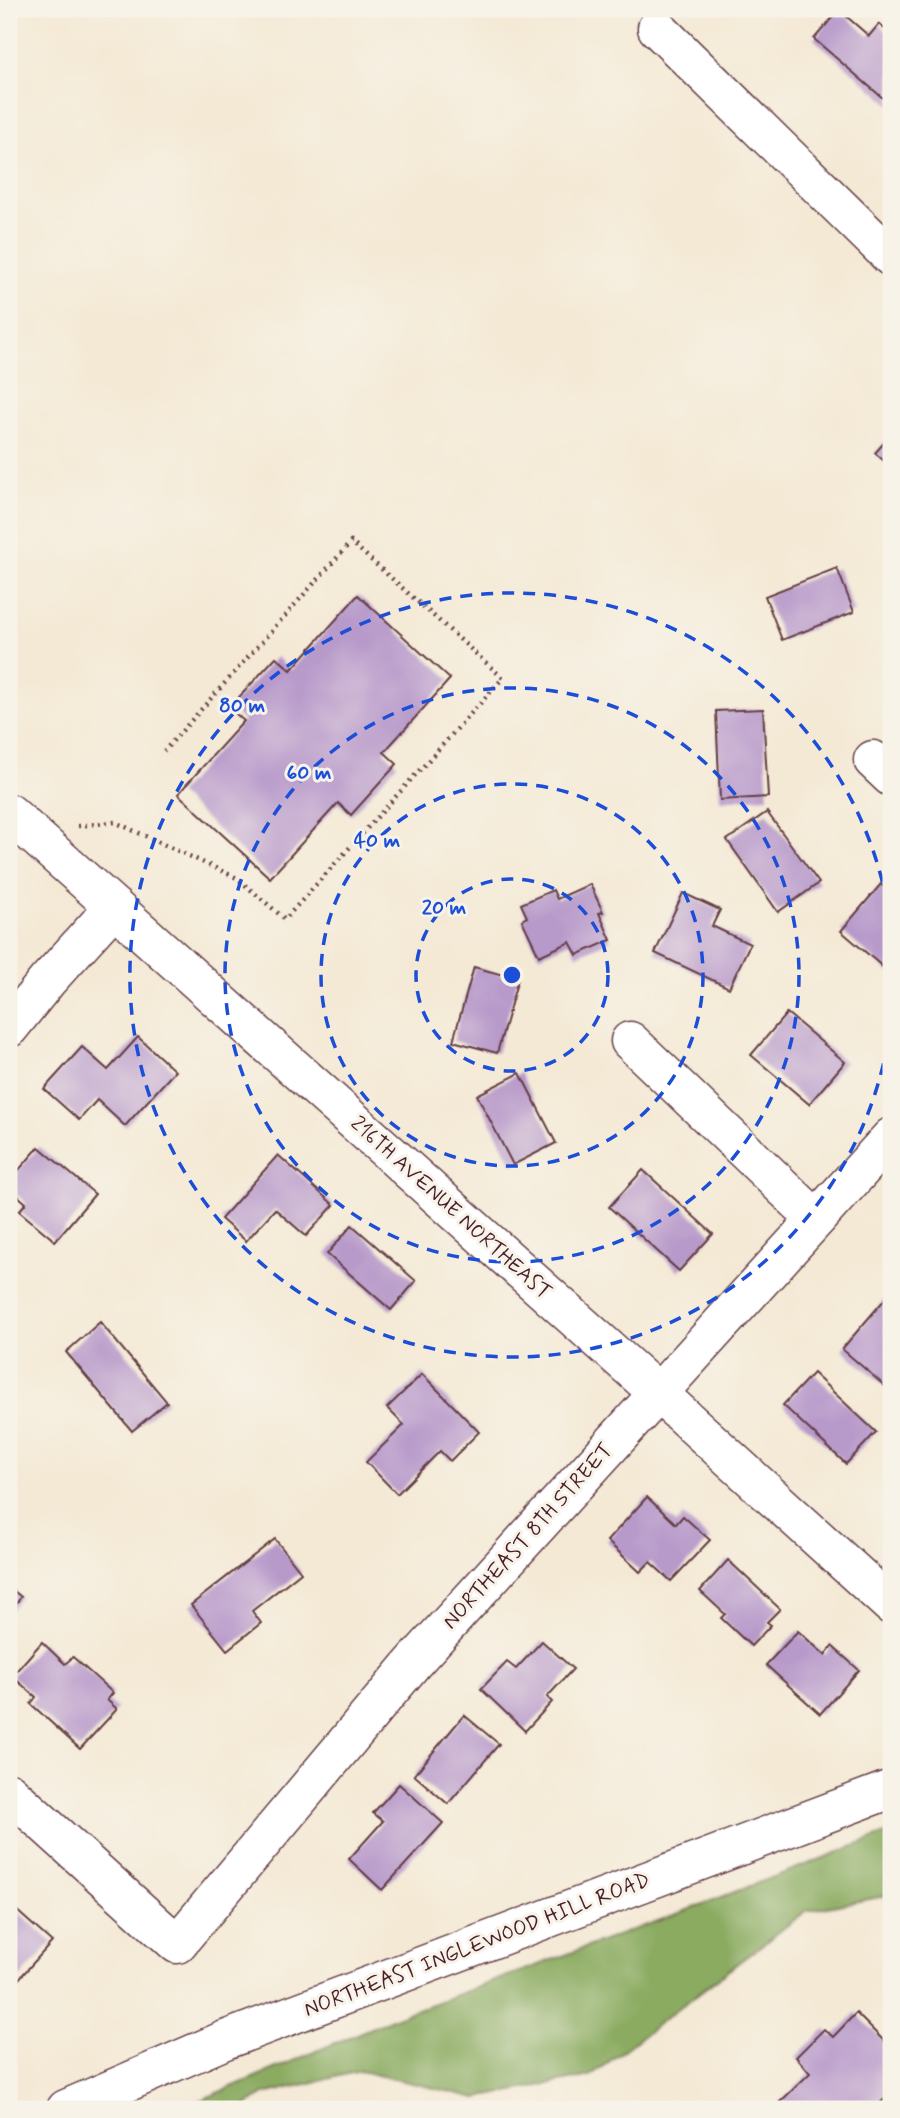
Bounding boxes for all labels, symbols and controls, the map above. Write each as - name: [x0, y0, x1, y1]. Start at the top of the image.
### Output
- text: 80 m: [219, 692, 265, 720]
- text: 60 m: [286, 759, 332, 787]
- text: 40 m: [354, 827, 401, 855]
- text: 20 m: [422, 894, 467, 922]
- centre of rings: [500, 963, 524, 987]
- street label: 216TH AVENUE NORTHEAST: [344, 1110, 558, 1306]
- street label: NORTHEAST 8TH STREET: [437, 1437, 619, 1635]
- street label: NORTHEAST INGLEWOOD HILL ROAD: [300, 1866, 654, 2024]

